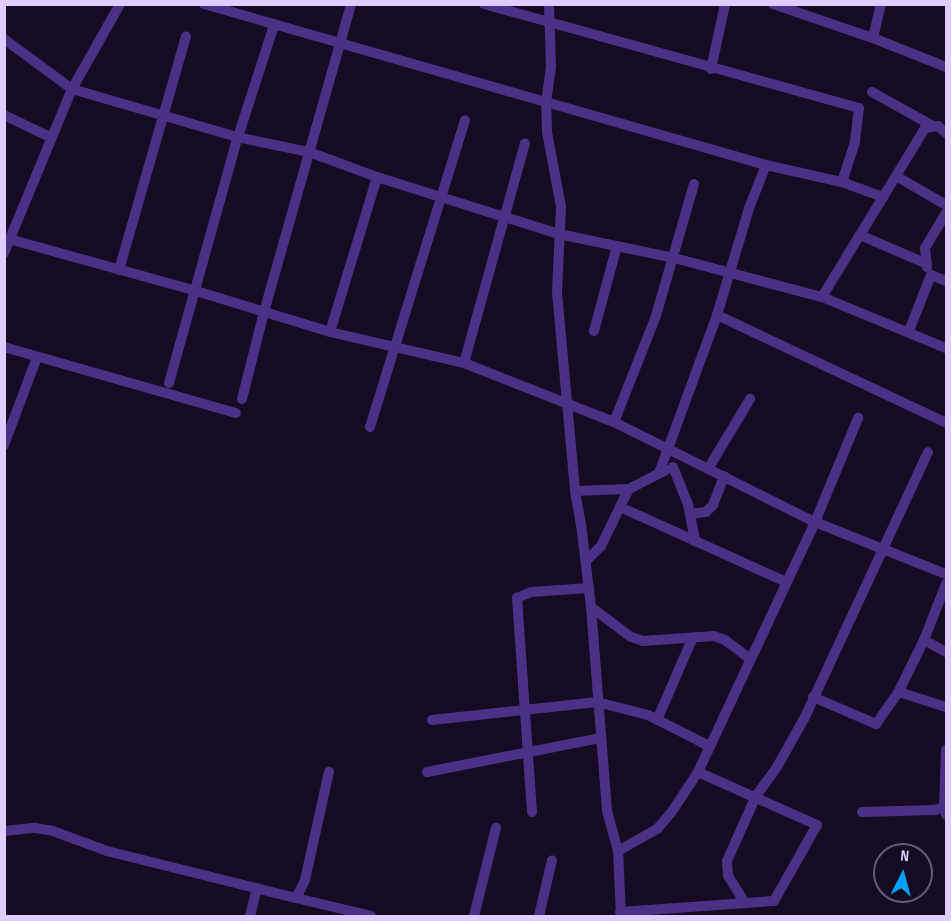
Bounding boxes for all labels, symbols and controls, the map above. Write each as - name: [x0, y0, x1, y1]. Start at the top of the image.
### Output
- north arrow: [873, 843, 933, 903]
- text: N: [899, 847, 910, 866]

